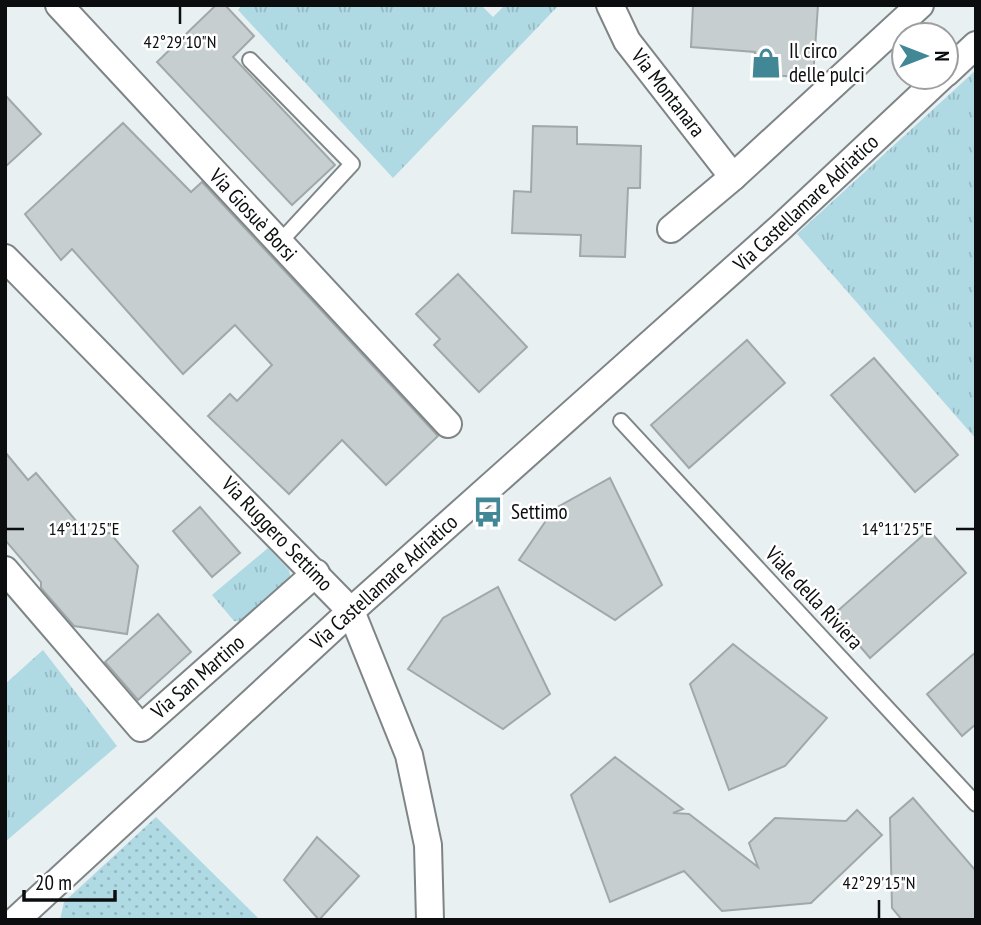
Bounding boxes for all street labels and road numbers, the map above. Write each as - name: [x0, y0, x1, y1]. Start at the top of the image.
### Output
- street label: Via Montanara: [625, 42, 711, 142]
- street label: Via Castellamare Adriatico: [727, 128, 884, 278]
- street label: Via Giosuè Borsi: [203, 162, 303, 267]
- street label: Via Ruggero Settimo: [215, 470, 339, 597]
- street label: Via Castellamare Adriatico: [304, 508, 463, 656]
- street label: Viale della Riviera: [759, 540, 869, 655]
- street label: Via San Martino: [145, 629, 250, 725]

